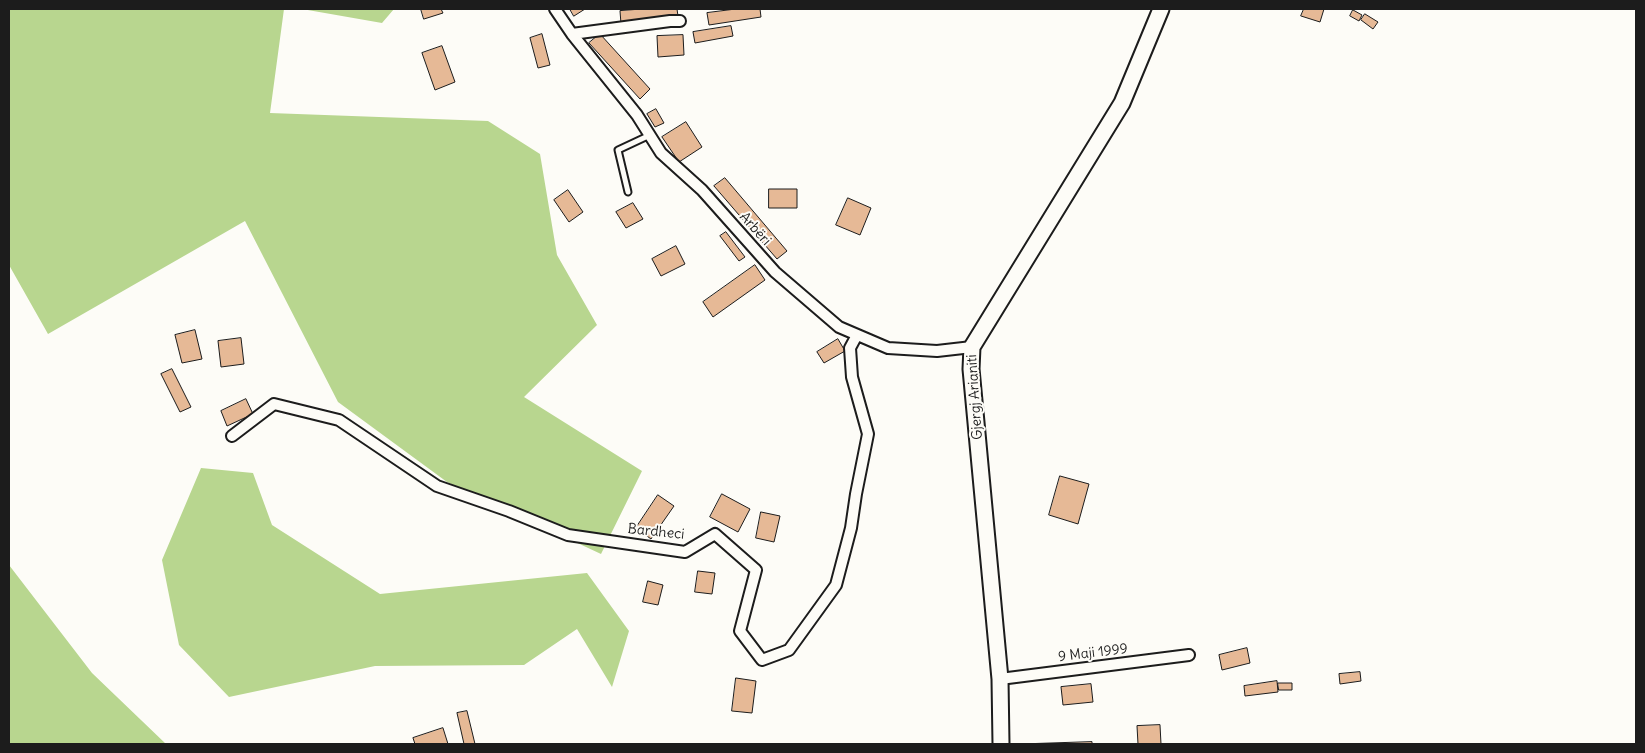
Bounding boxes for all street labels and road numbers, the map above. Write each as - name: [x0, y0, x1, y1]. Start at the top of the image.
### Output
- street label: Arbëri: [736, 209, 774, 249]
- street label: Gjergj Arianiti: [964, 354, 986, 440]
- street label: Bardheci: [627, 521, 685, 543]
- street label: 9 Maji 1999: [1057, 640, 1129, 666]

